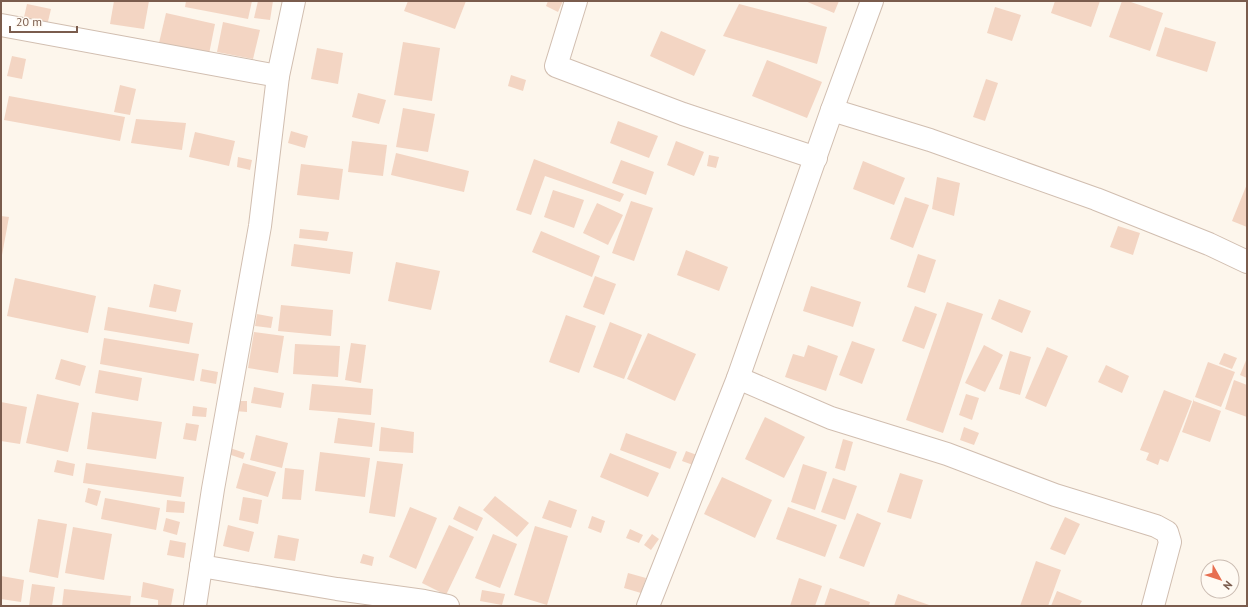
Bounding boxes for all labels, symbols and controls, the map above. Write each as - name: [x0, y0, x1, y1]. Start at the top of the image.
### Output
- scale bar: [10, 8, 77, 34]
- text: 20 m: [16, 14, 42, 29]
- north arrow: [1200, 559, 1240, 599]
- text: N: [1220, 578, 1235, 593]

